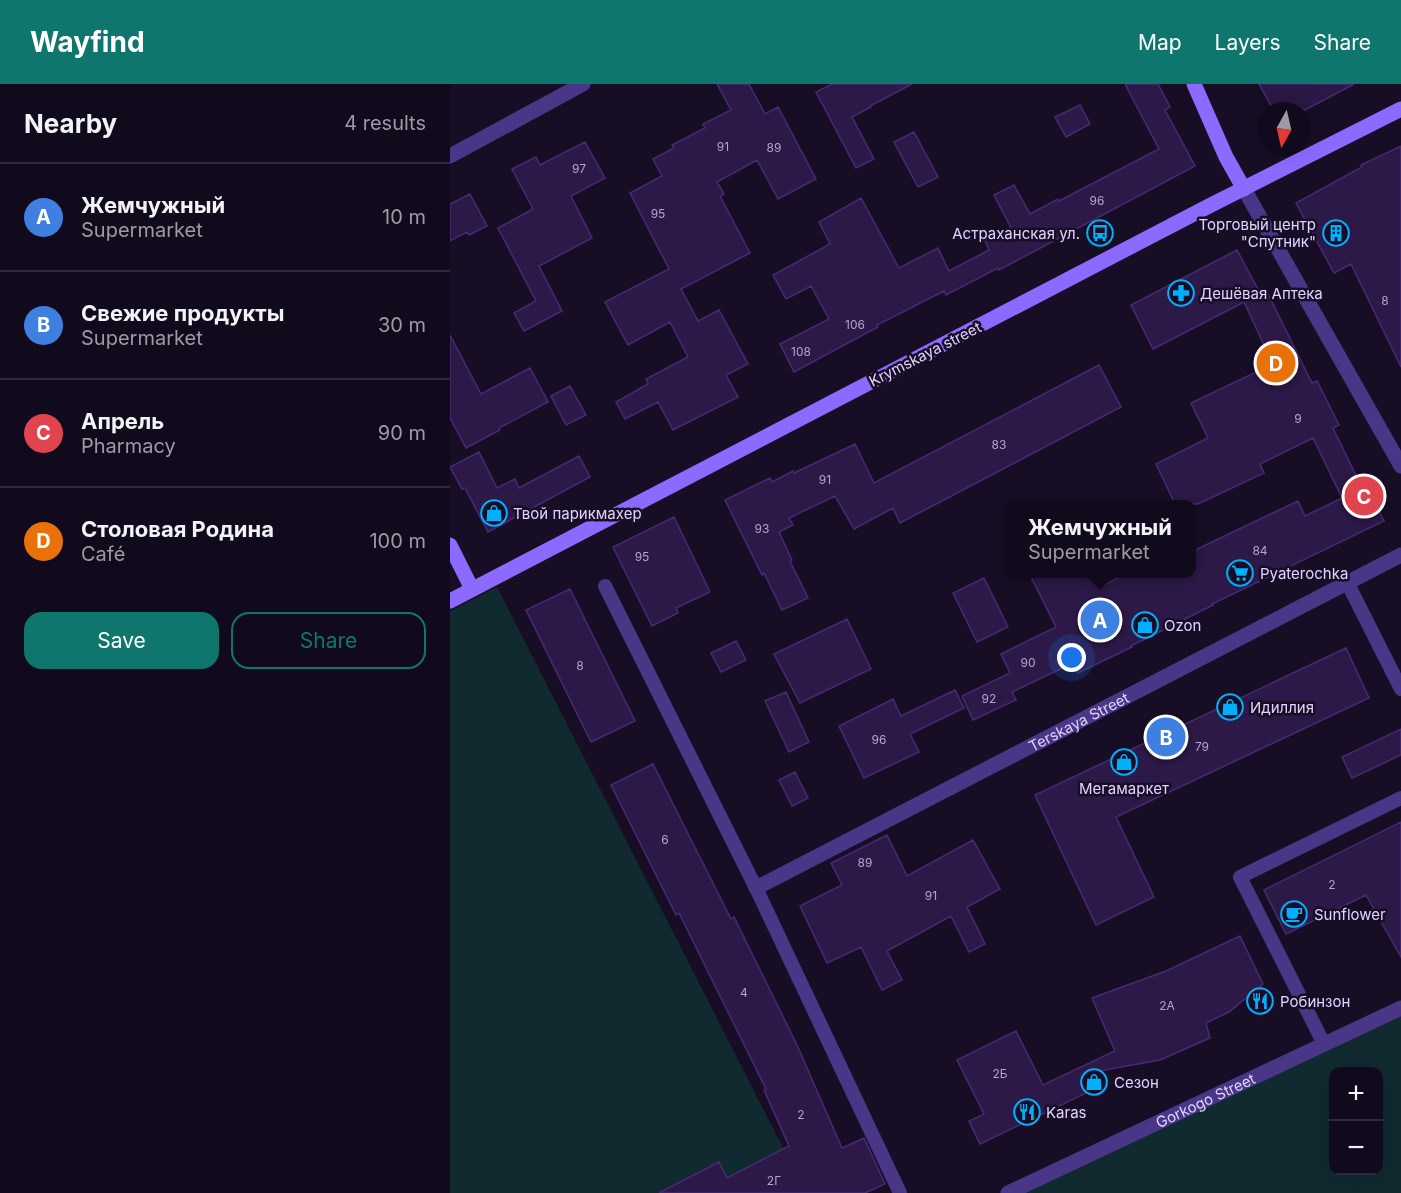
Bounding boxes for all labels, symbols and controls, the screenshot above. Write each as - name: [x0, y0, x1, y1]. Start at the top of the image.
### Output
- text: Wayfind: [30, 25, 145, 59]
- text: Map: [1138, 30, 1182, 55]
- text: Layers: [1215, 30, 1281, 55]
- text: Share: [1314, 30, 1371, 55]
- north arrow: [1257, 102, 1311, 156]
- text: Nearby: [24, 108, 117, 139]
- text: 4 results: [344, 111, 426, 135]
- house number: 91: [717, 139, 729, 154]
- house number: 89: [767, 140, 781, 155]
- house number: 97: [572, 161, 586, 176]
- text: Жемчужный: [81, 192, 225, 218]
- house number: 96: [1090, 193, 1104, 208]
- text: A: [36, 205, 51, 229]
- text: 10 m: [382, 205, 426, 229]
- house number: 95: [651, 206, 665, 221]
- place label: Торговый центр "Спутник": [1198, 215, 1316, 251]
- text: Supermarket: [81, 218, 203, 242]
- bus stop icon: Астраханская ул.: [1085, 218, 1115, 248]
- building icon: Торговый центр "Спутник": [1321, 218, 1351, 248]
- place label: Астраханская ул.: [952, 224, 1080, 243]
- pharmacy icon: Дешёвая Аптека: [1166, 278, 1196, 308]
- place label: Дешёвая Аптека: [1200, 284, 1323, 303]
- house number: 8: [1381, 293, 1389, 308]
- text: Свежие продукты: [81, 300, 284, 326]
- text: B: [37, 313, 50, 337]
- text: 30 m: [378, 313, 426, 337]
- house number: 106: [845, 317, 865, 332]
- street label: Krymskaya street: [866, 317, 984, 391]
- text: Supermarket: [81, 326, 203, 350]
- pin: D: [1256, 340, 1296, 386]
- house number: 108: [791, 344, 811, 359]
- text: Апрель: [81, 408, 164, 434]
- house number: 9: [1294, 411, 1302, 426]
- text: C: [36, 421, 51, 445]
- text: 90 m: [378, 421, 426, 445]
- text: Pharmacy: [81, 434, 176, 458]
- house number: 83: [992, 437, 1006, 452]
- house number: 91: [819, 472, 831, 487]
- pin: C: [1344, 474, 1384, 518]
- shop icon: Твой парикмахер: [479, 498, 509, 528]
- popup: [1004, 500, 1196, 578]
- place label: Твой парикмахер: [513, 504, 642, 523]
- text: Жемчужный: [1028, 514, 1172, 540]
- text: Столовая Родина: [81, 516, 274, 542]
- house number: 93: [755, 521, 769, 536]
- text: D: [36, 529, 51, 553]
- text: 100 m: [369, 529, 426, 553]
- text: Supermarket: [1028, 540, 1150, 564]
- text: Café: [81, 542, 125, 566]
- house number: 84: [1252, 543, 1268, 558]
- house number: 95: [635, 549, 649, 564]
- supermarket icon: Pyaterochka: [1225, 558, 1255, 588]
- place label: Pyaterochka: [1260, 564, 1348, 583]
- pin: A: [1080, 598, 1120, 642]
- shop icon: Ozon: [1130, 610, 1160, 640]
- button: Save: [24, 612, 219, 669]
- button: Share: [231, 612, 426, 669]
- place label: Ozon: [1164, 616, 1201, 635]
- your location: [1057, 643, 1086, 672]
- house number: 90: [1020, 655, 1036, 670]
- house number: 8: [576, 658, 584, 673]
- street label: Terskaya Street: [1025, 688, 1132, 755]
- house number: 92: [982, 691, 996, 706]
- shop icon: Идиллия: [1215, 692, 1245, 722]
- place label: Идиллия: [1250, 698, 1314, 717]
- pin: B: [1146, 714, 1186, 760]
- house number: 96: [872, 732, 886, 747]
- house number: 79: [1195, 739, 1209, 754]
- shop icon: Мегамаркет: [1109, 747, 1139, 777]
- place label: Мегамаркет: [1079, 779, 1169, 798]
- house number: 6: [661, 832, 669, 847]
- house number: 89: [858, 855, 872, 870]
- house number: 2: [1328, 877, 1336, 892]
- house number: 91: [925, 888, 937, 903]
- cafe icon: Sunflower: [1279, 899, 1309, 929]
- place label: Sunflower: [1314, 905, 1386, 924]
- house number: 4: [740, 985, 748, 1000]
- restaurant icon: Робинзон: [1245, 986, 1275, 1016]
- place label: Робинзон: [1280, 992, 1350, 1011]
- house number: 2А: [1159, 998, 1175, 1013]
- house number: 2Б: [992, 1066, 1008, 1081]
- shop icon: Сезон: [1079, 1067, 1109, 1097]
- map controls: [1329, 1067, 1383, 1175]
- button: +: [1329, 1067, 1383, 1121]
- street label: Gorkogo Street: [1152, 1069, 1258, 1132]
- place label: Сезон: [1114, 1073, 1159, 1092]
- restaurant icon: Karas: [1012, 1097, 1042, 1127]
- place label: Karas: [1046, 1103, 1087, 1122]
- house number: 2: [797, 1107, 805, 1122]
- button: −: [1329, 1121, 1383, 1175]
- house number: 2Г: [767, 1173, 781, 1188]

